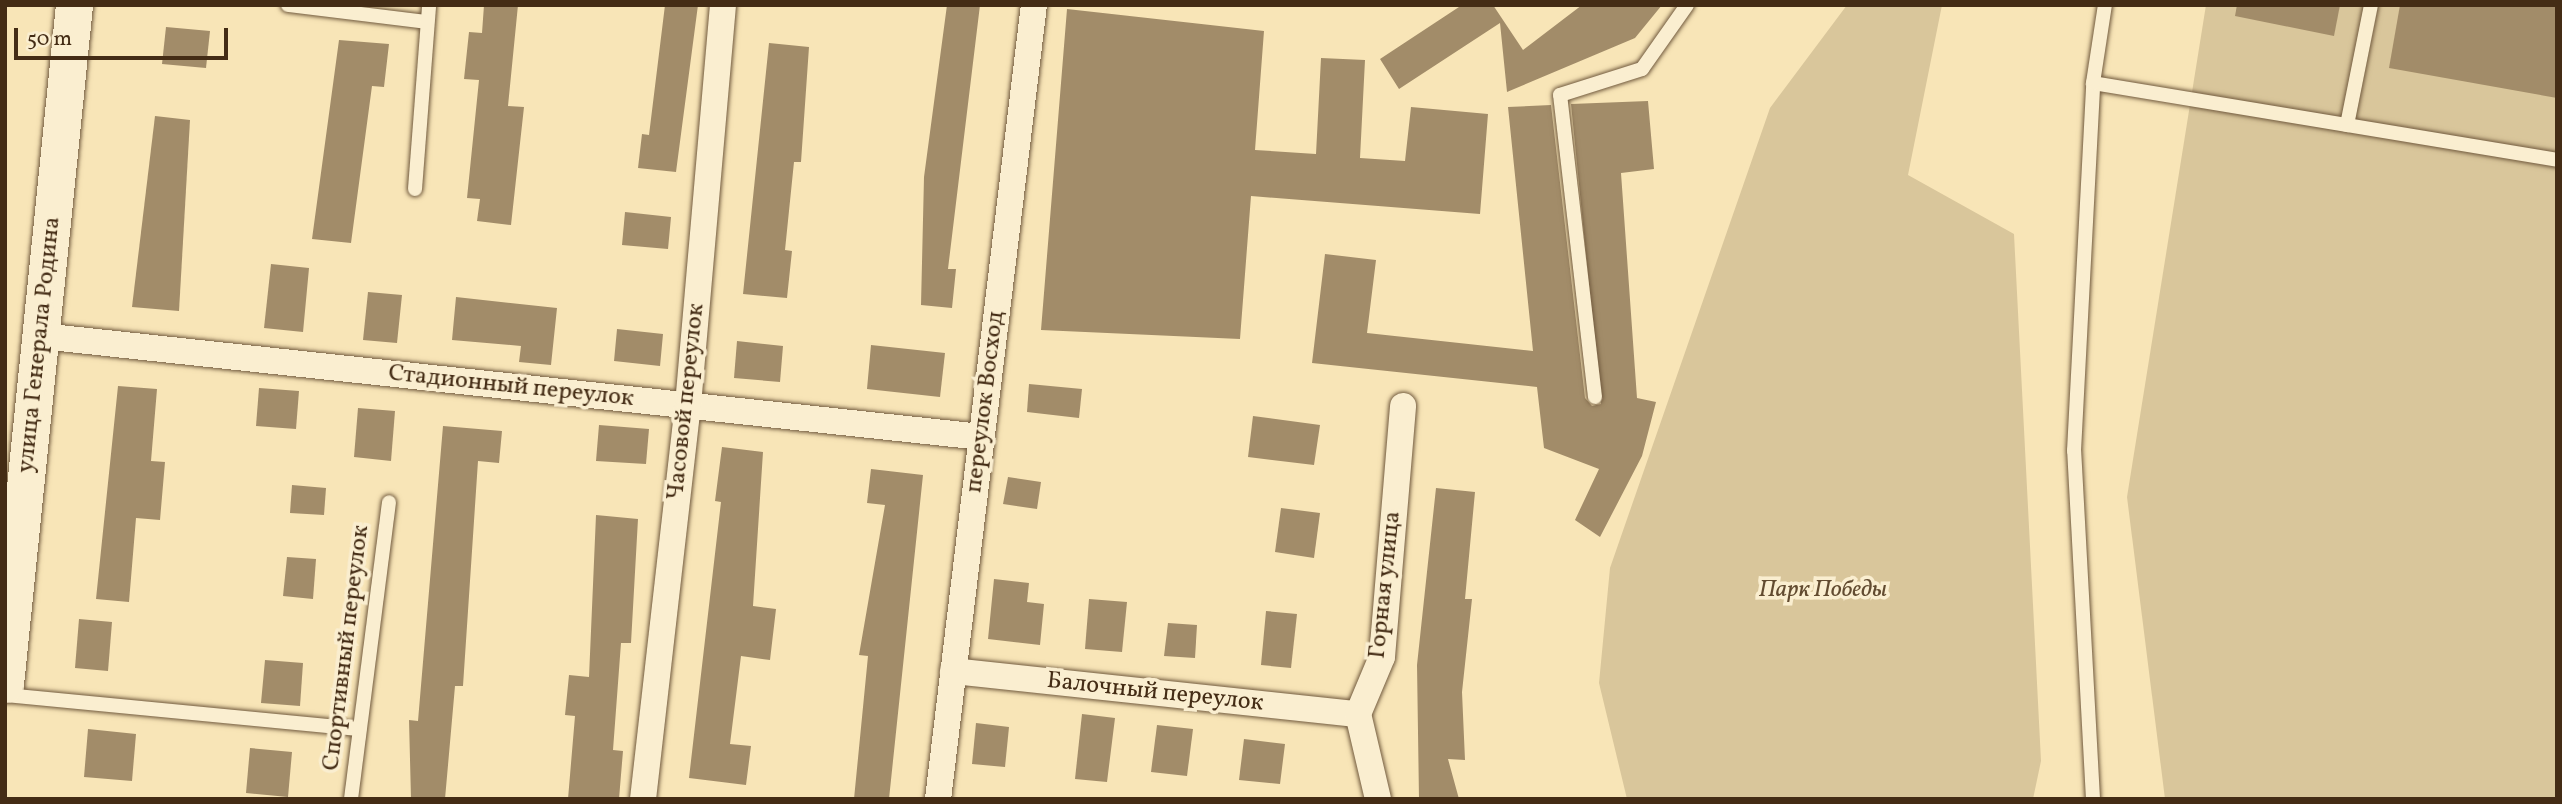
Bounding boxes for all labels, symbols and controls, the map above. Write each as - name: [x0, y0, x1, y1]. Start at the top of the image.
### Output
- scale bar: [18, 14, 231, 58]
- text: 50 m: [27, 25, 72, 54]
- street label: улица Генерала Родина: [12, 216, 68, 474]
- street label: Часовой переулок: [662, 302, 712, 502]
- street label: переулок Восход: [961, 310, 1011, 494]
- street label: Стадионный переулок: [387, 360, 635, 414]
- street label: Горная улица: [1364, 509, 1408, 661]
- street label: Спортивный переулок: [318, 524, 376, 772]
- park label: Парк Победы: [1759, 577, 1887, 605]
- street label: Балочный переулок: [1045, 667, 1265, 719]

